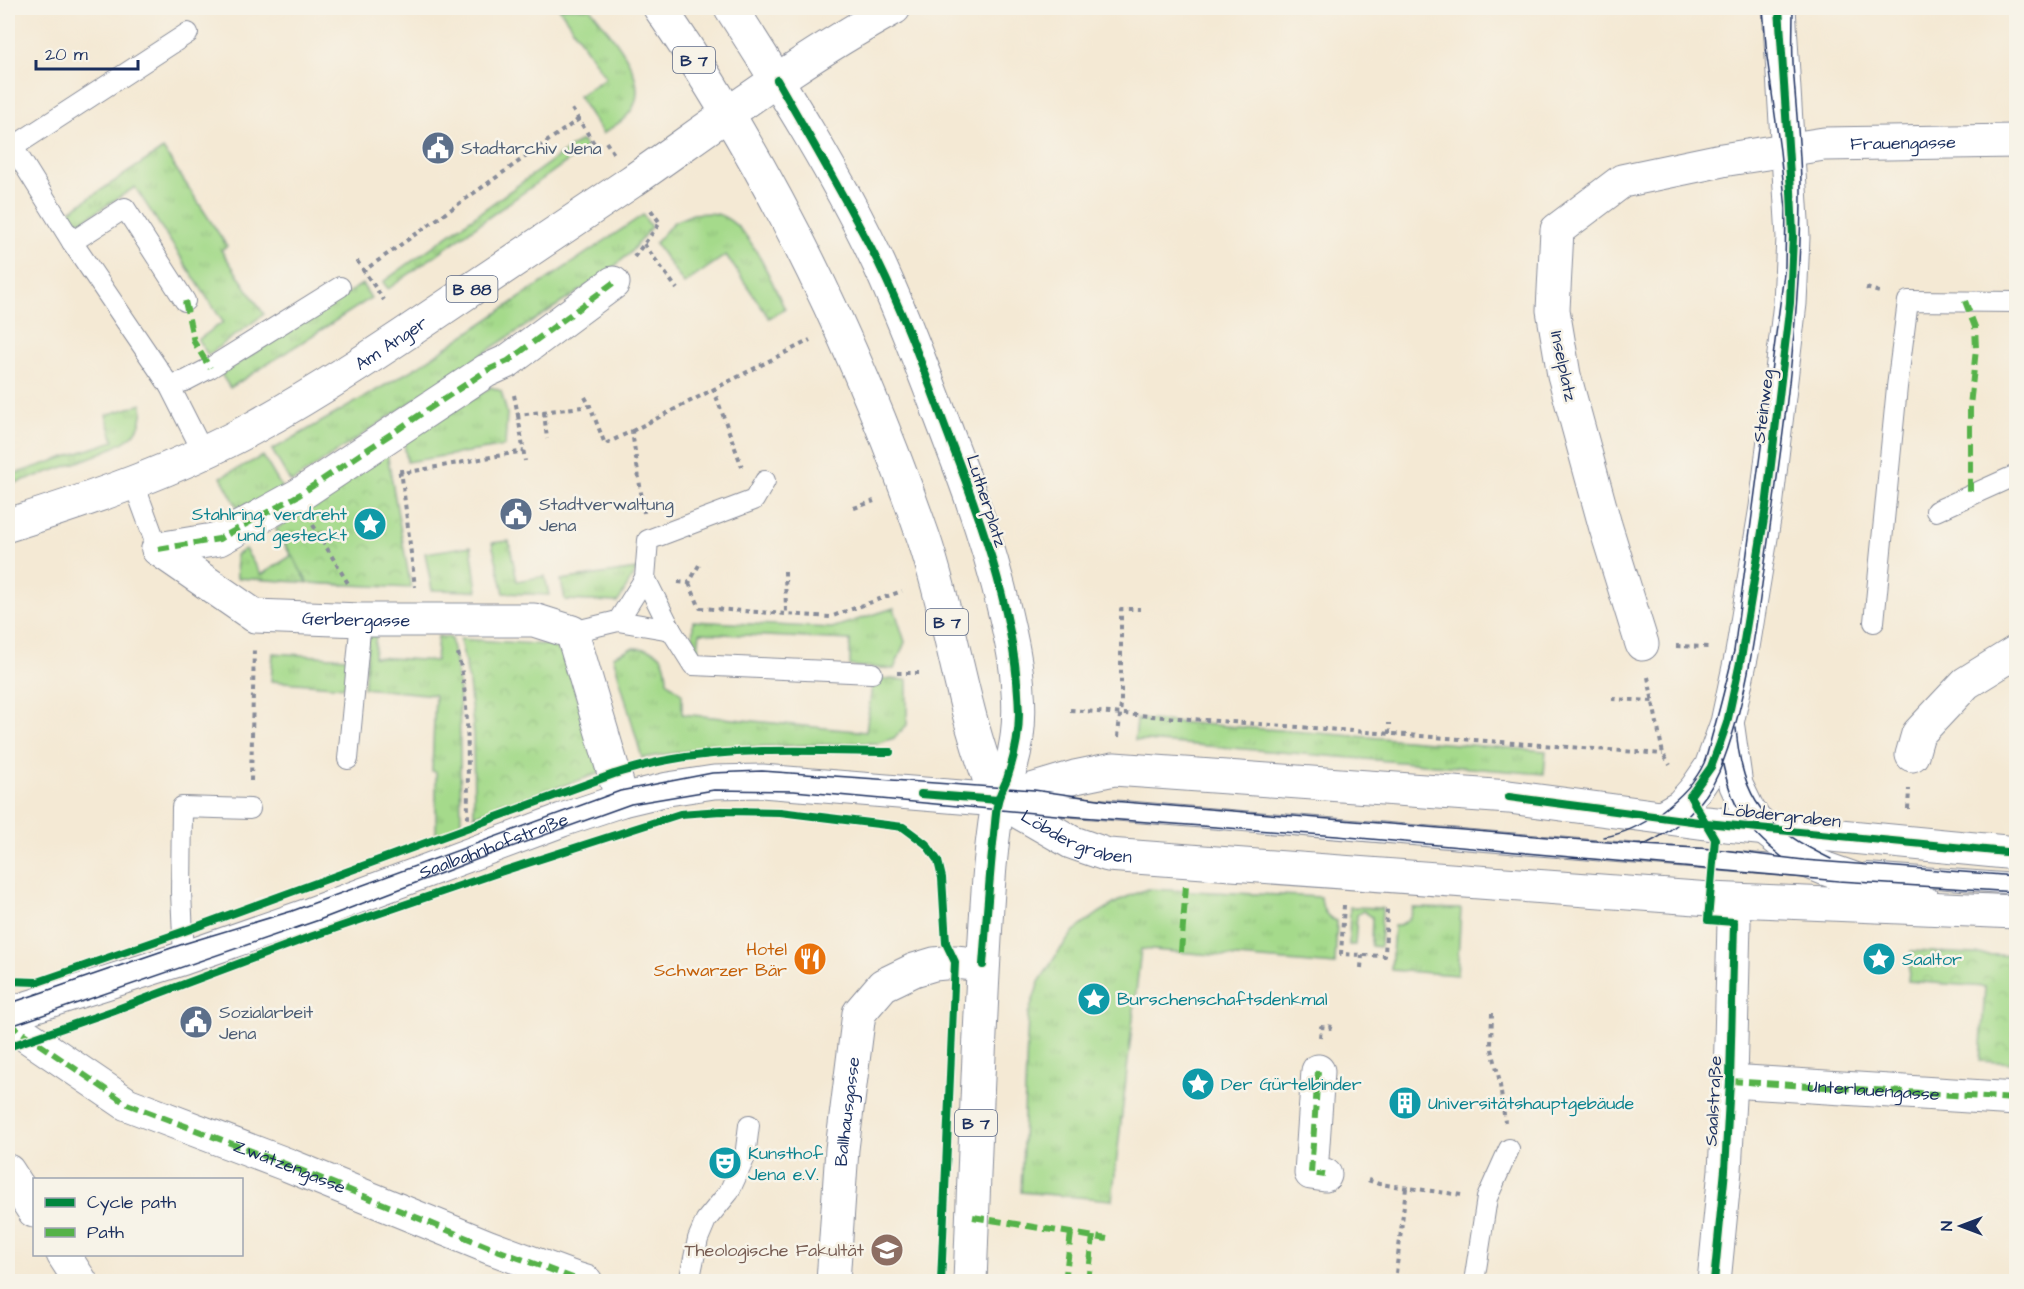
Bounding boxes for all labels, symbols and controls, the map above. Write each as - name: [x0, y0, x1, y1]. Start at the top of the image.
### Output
- scale bar: [36, 33, 138, 71]
- text: 20 m: [45, 42, 88, 67]
- road number: B 7: [673, 47, 715, 73]
- public building icon: Stadtarchiv Jena: [420, 130, 456, 166]
- street label: Frauengasse: [1850, 130, 1956, 157]
- place label: Stadtarchiv Jena: [461, 136, 602, 161]
- road number: B 88: [446, 276, 498, 302]
- street label: Am Anger: [350, 310, 433, 377]
- street label: Inselplatz: [1544, 329, 1583, 404]
- street label: Steinweg: [1747, 368, 1781, 444]
- street label: Lutherplatz: [960, 452, 1013, 551]
- place label: Stadtverwaltung Jena: [539, 492, 674, 538]
- public building icon: Stadtverwaltung Jena: [498, 496, 534, 532]
- place label: Stahlring, verdreht und gesteckt: [192, 502, 348, 549]
- place icon: Stahlring, verdreht und gesteckt: [352, 506, 388, 542]
- street label: Gerbergasse: [301, 606, 410, 634]
- road number: B 7: [926, 609, 968, 635]
- street label: Löbdergraben: [1721, 797, 1842, 835]
- street label: Löbdergraben: [1016, 804, 1133, 870]
- street label: Saalbahnhofstraße: [415, 807, 572, 885]
- place label: Hotel Schwarzer Bär: [654, 937, 787, 983]
- restaurant icon: Hotel Schwarzer Bär: [792, 941, 828, 977]
- place icon: Saaltor: [1861, 941, 1897, 977]
- place label: Saaltor: [1902, 947, 1962, 972]
- place icon: Burschenschaftsdenkmal: [1076, 981, 1112, 1017]
- place label: Burschenschaftsdenkmal: [1117, 987, 1328, 1012]
- place label: Sozialarbeit Jena: [219, 1000, 314, 1046]
- public building icon: Sozialarbeit Jena: [178, 1004, 214, 1040]
- street label: Ballhausgasse: [829, 1055, 866, 1167]
- street label: Saalstraße: [1699, 1055, 1728, 1147]
- place icon: Der Gürtelbinder: [1180, 1066, 1216, 1102]
- place label: Der Gürtelbinder: [1221, 1072, 1362, 1097]
- street label: Unterlauengasse: [1807, 1074, 1941, 1107]
- building icon: Universitätshauptgebäude: [1387, 1085, 1423, 1121]
- place label: Universitätshauptgebäude: [1428, 1091, 1635, 1117]
- road number: B 7: [955, 1110, 997, 1136]
- street label: Zwätzengasse: [229, 1133, 350, 1200]
- place label: Kunsthof Jena e.V.: [748, 1141, 823, 1187]
- theatre icon: Kunsthof Jena e.V.: [707, 1145, 743, 1181]
- legend: [33, 1178, 243, 1256]
- text: Cycle path: [87, 1190, 176, 1216]
- north arrow: [1931, 1196, 1991, 1256]
- text: Path: [87, 1220, 124, 1245]
- text: N: [1936, 1221, 1958, 1231]
- school or university icon: Theologische Fakultät: [869, 1232, 905, 1268]
- place label: Theologische Fakultät: [684, 1238, 865, 1264]

